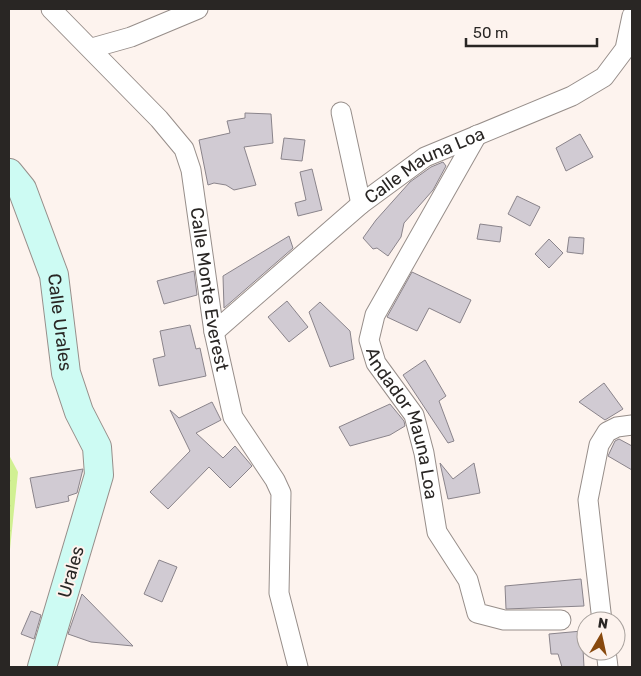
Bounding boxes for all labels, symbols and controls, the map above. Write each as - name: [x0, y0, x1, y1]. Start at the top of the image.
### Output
- scale bar: [466, 15, 597, 47]
- text: 50 m: [473, 24, 508, 42]
- street label: Calle Mauna Loa: [360, 122, 488, 209]
- street label: Calle Monte Everest: [185, 206, 233, 373]
- street label: Calle Urales: [43, 272, 77, 372]
- street label: Andador Mauna Loa: [361, 345, 442, 501]
- street label: Urales: [53, 544, 89, 600]
- north arrow: [576, 611, 626, 661]
- text: N: [597, 614, 609, 633]

